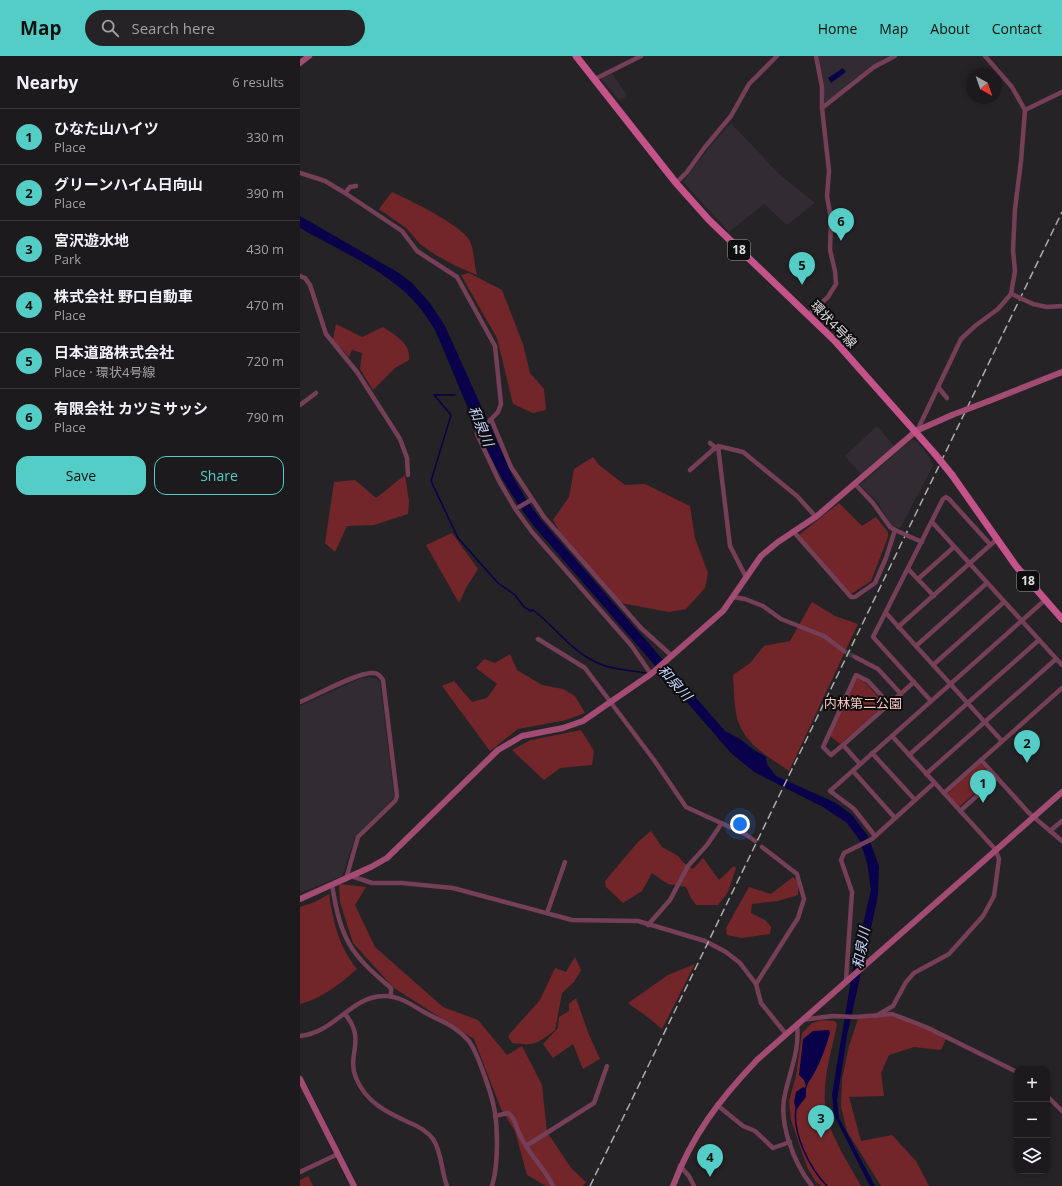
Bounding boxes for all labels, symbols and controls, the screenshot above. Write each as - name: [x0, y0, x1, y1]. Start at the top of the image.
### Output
- search box: [85, 10, 365, 46]
- text: Map: [20, 15, 61, 41]
- icon: search: [99, 17, 121, 39]
- text: Search here: [131, 18, 215, 38]
- text: Home: [818, 19, 857, 38]
- text: Map: [879, 19, 908, 38]
- text: About: [930, 19, 970, 38]
- text: Contact: [992, 19, 1042, 38]
- north arrow: [966, 68, 1002, 104]
- text: Nearby: [16, 71, 78, 94]
- text: 6 results: [232, 73, 284, 91]
- text: ひなた山ハイツ: [54, 118, 159, 138]
- text: 1: [25, 128, 33, 146]
- text: 330 m: [246, 128, 284, 146]
- text: Place: [54, 138, 86, 156]
- text: グリーンハイム日向山: [54, 174, 203, 194]
- text: 2: [25, 184, 33, 202]
- text: 390 m: [246, 184, 284, 202]
- text: Place: [54, 194, 86, 212]
- pin: 6: [828, 208, 854, 241]
- text: 宮沢遊水地: [54, 230, 129, 250]
- text: 3: [25, 240, 33, 258]
- text: 430 m: [246, 240, 284, 258]
- road number: 18: [728, 240, 750, 260]
- text: Park: [54, 250, 81, 268]
- pin: 5: [789, 252, 815, 285]
- text: 株式会社 野口自動車: [54, 286, 193, 306]
- text: 4: [25, 296, 33, 314]
- text: 470 m: [246, 296, 284, 314]
- street label: 環状4号線: [807, 296, 861, 352]
- text: Place: [54, 306, 86, 324]
- text: 日本道路株式会社: [54, 342, 174, 362]
- text: 5: [25, 352, 33, 370]
- text: 720 m: [246, 352, 284, 370]
- text: Place · 環状4号線: [54, 363, 155, 381]
- text: 有限会社 カツミサッシ: [54, 398, 208, 418]
- water label: 和泉川: [465, 403, 499, 451]
- text: 6: [25, 408, 33, 426]
- text: 790 m: [246, 408, 284, 426]
- text: Place: [54, 418, 86, 436]
- button: Save: [16, 456, 146, 495]
- button: Share: [154, 456, 284, 495]
- road number: 18: [1017, 571, 1039, 591]
- water label: 和泉川: [654, 661, 698, 706]
- park label: 内林第二公園: [824, 694, 902, 712]
- pin: 2: [1014, 730, 1040, 763]
- pin: 1: [970, 770, 996, 803]
- your location: [730, 814, 750, 834]
- water label: 和泉川: [848, 924, 874, 970]
- map controls: [1014, 1066, 1050, 1174]
- button: +: [1014, 1066, 1050, 1102]
- button: −: [1014, 1102, 1050, 1138]
- pin: 3: [808, 1105, 834, 1138]
- button: layers: [1014, 1138, 1050, 1174]
- pin: 4: [697, 1144, 723, 1177]

